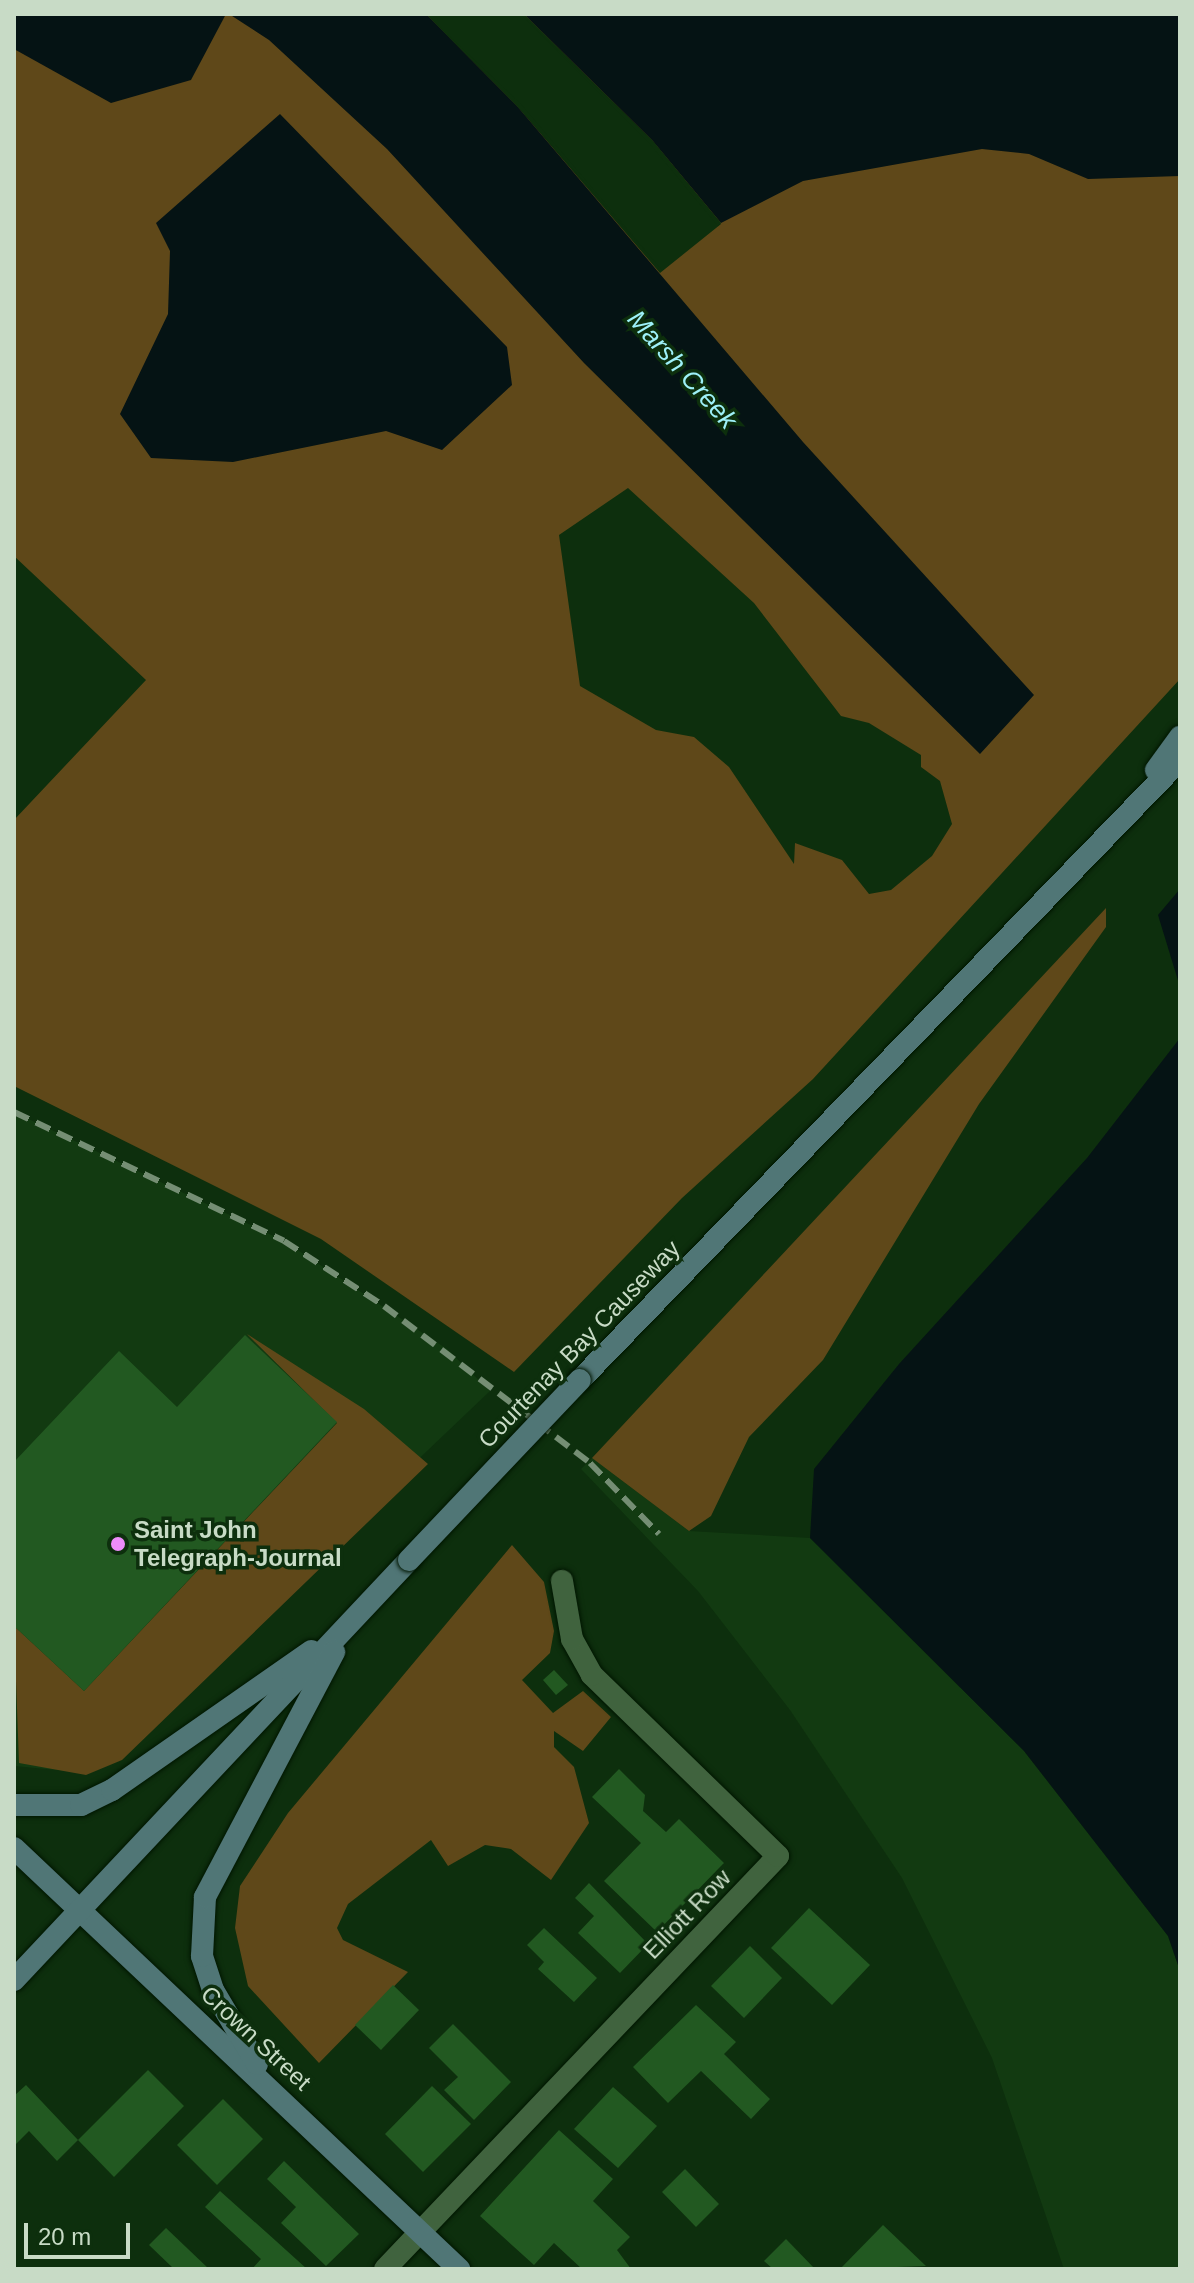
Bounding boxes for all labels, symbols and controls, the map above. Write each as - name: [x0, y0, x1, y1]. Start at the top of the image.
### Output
- water label: Marsh Creek: [621, 304, 743, 436]
- street label: Courtenay Bay Causeway: [472, 1234, 686, 1454]
- place label: Saint John Telegraph-Journal: [134, 1516, 342, 1572]
- marker: Saint John Telegraph-Journal: [109, 1535, 127, 1553]
- street label: Elliott Row: [637, 1863, 737, 1965]
- street label: Crown Street: [195, 1980, 317, 2096]
- scale bar: [28, 2207, 134, 2257]
- text: 20 m: [38, 2223, 91, 2250]

